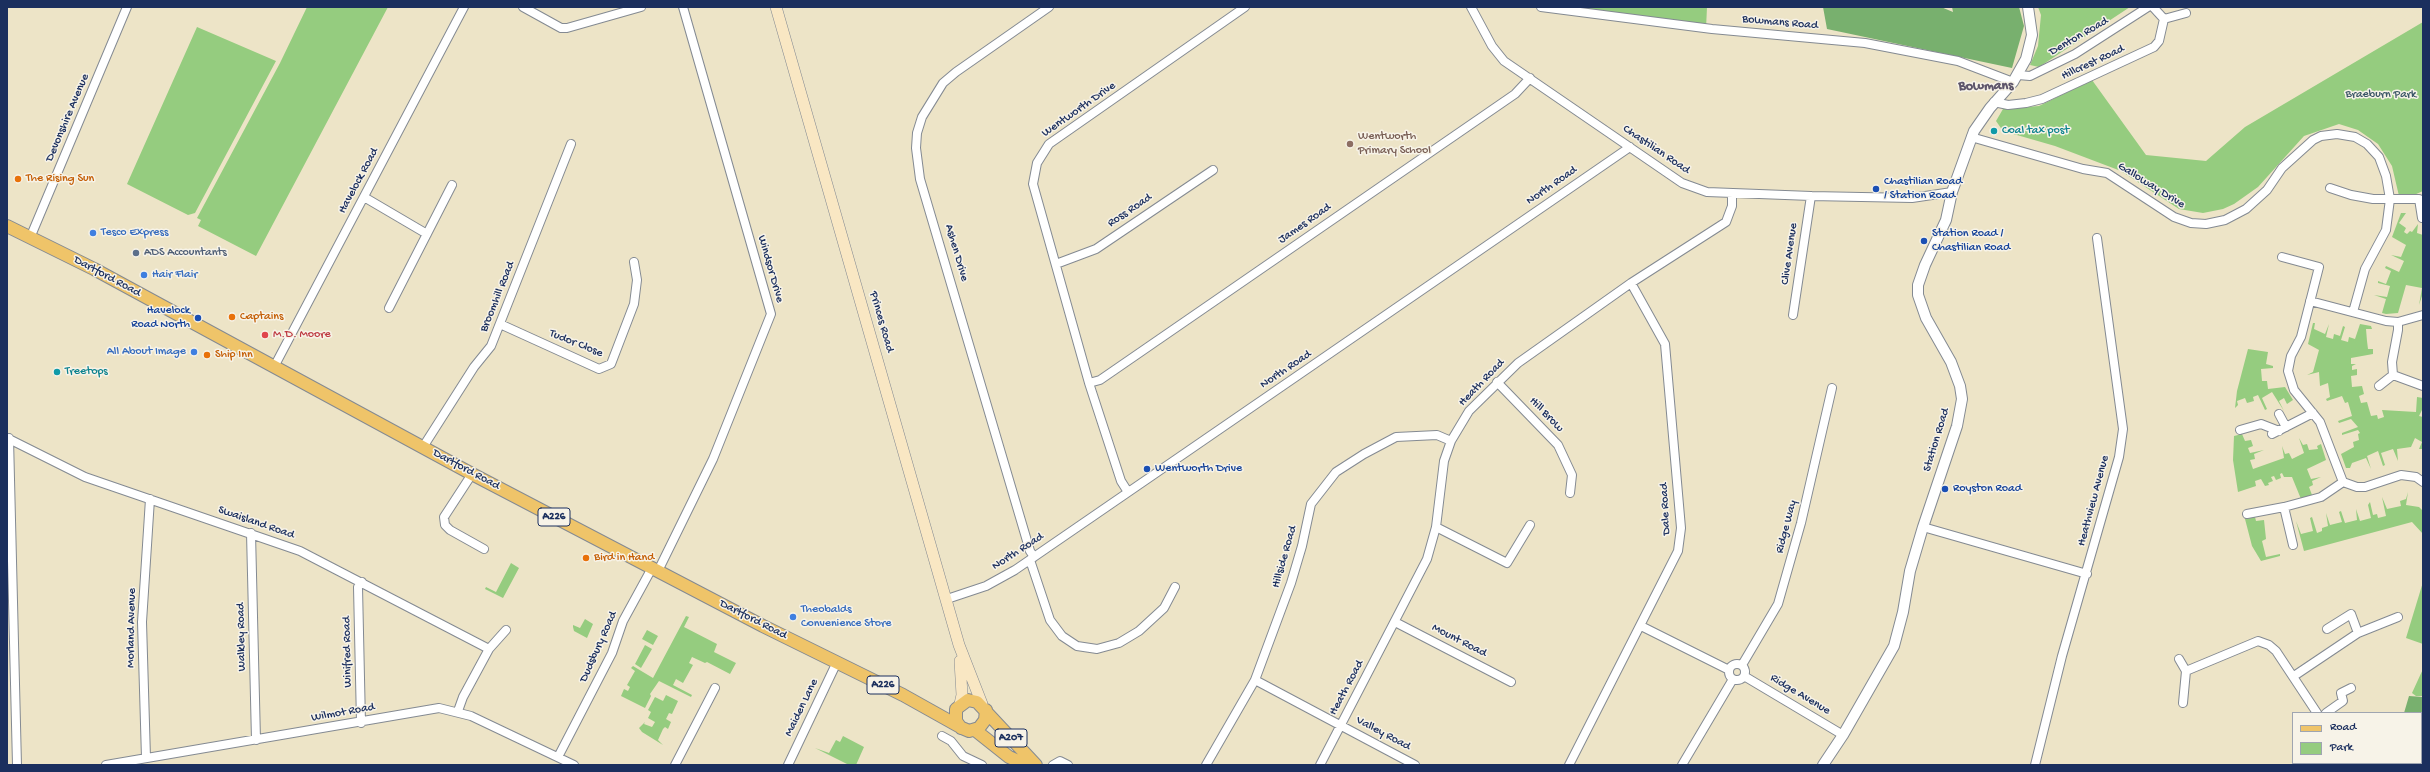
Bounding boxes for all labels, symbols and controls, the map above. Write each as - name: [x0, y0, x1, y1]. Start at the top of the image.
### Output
- street label: Bowmans Road: [1742, 13, 1818, 33]
- street label: Denton Road: [2047, 14, 2111, 60]
- street label: Hillcrest Road: [2059, 42, 2127, 84]
- street label: Devonshire Avenue: [43, 72, 93, 164]
- street label: Wentworth Drive: [1039, 79, 1119, 141]
- district label: Bowmans: [1959, 79, 2013, 95]
- park label: Braeburn Park: [2346, 88, 2416, 102]
- street label: Chastilian Road: [1620, 122, 1692, 178]
- place label: Coal tax post: [2002, 124, 2069, 138]
- marker: Coal tax post: [1989, 126, 1999, 136]
- place label: Wentworth Primary School: [1358, 130, 1431, 158]
- marker: Wentworth Primary School: [1345, 139, 1355, 149]
- street label: Havelock Road: [336, 146, 382, 216]
- street label: Galloway Drive: [2115, 160, 2187, 212]
- street label: North Road: [1524, 163, 1580, 209]
- place label: The Rising Sun: [26, 172, 94, 186]
- marker: The Rising Sun: [13, 174, 23, 184]
- place label: Chastilian Road / Station Road: [1884, 175, 1962, 203]
- marker: Chastilian Road / Station Road: [1871, 184, 1881, 194]
- street label: Ross Road: [1105, 191, 1155, 231]
- street label: James Road: [1276, 201, 1334, 247]
- street label: Clive Avenue: [1779, 222, 1801, 286]
- street label: Ashen Drive: [941, 223, 971, 283]
- place label: Tesco Express: [101, 226, 168, 240]
- place label: Station Road / Chastilian Road: [1932, 227, 2010, 255]
- marker: Tesco Express: [88, 228, 98, 238]
- street label: Windsor Drive: [754, 234, 786, 304]
- marker: Station Road / Chastilian Road: [1919, 236, 1929, 246]
- place label: ADS Accountants: [144, 246, 227, 260]
- marker: ADS Accountants: [131, 248, 141, 258]
- street label: Dartford Road: [71, 253, 143, 301]
- street label: Broomhill Road: [477, 260, 519, 334]
- place label: Hair Flair: [152, 268, 198, 282]
- marker: Hair Flair: [139, 270, 149, 280]
- street label: Princes Road: [865, 290, 897, 354]
- place label: Havelock Road North: [131, 304, 190, 332]
- place label: Captains: [240, 310, 283, 324]
- marker: Captains: [227, 312, 237, 322]
- marker: Havelock Road North: [193, 313, 203, 323]
- street label: Tudor Close: [547, 327, 605, 361]
- place label: M.D. Moore: [273, 328, 331, 342]
- marker: M.D. Moore: [260, 330, 270, 340]
- place label: All About Image: [107, 345, 186, 359]
- marker: All About Image: [189, 347, 199, 357]
- place label: Ship Inn: [215, 348, 253, 362]
- street label: North Road: [1258, 348, 1314, 392]
- marker: Ship Inn: [202, 350, 212, 360]
- street label: Heath Road: [1456, 356, 1508, 410]
- place label: Treetops: [65, 365, 108, 379]
- marker: Treetops: [52, 367, 62, 377]
- street label: Hill Brow: [1526, 394, 1566, 436]
- street label: Station Road: [1921, 407, 1953, 473]
- street label: Dartford Road: [430, 446, 502, 494]
- street label: Heathview Avenue: [2075, 454, 2113, 548]
- place label: Wentworth Drive: [1155, 462, 1242, 476]
- marker: Wentworth Drive: [1142, 464, 1152, 474]
- street label: Dale Road: [1657, 482, 1675, 536]
- place label: Royston Road: [1953, 482, 2022, 496]
- marker: Royston Road: [1940, 484, 1950, 494]
- street label: Ridge Way: [1773, 499, 1801, 555]
- street label: Swaisland Road: [216, 503, 296, 543]
- road number: A226: [538, 508, 570, 526]
- street label: Hillside Road: [1269, 524, 1301, 590]
- street label: North Road: [989, 530, 1047, 574]
- place label: Bird in Hand: [594, 551, 654, 565]
- marker: Bird in Hand: [581, 553, 591, 563]
- street label: Morland Avenue: [124, 588, 140, 668]
- street label: Dartford Road: [717, 597, 789, 643]
- street label: Walkley Road: [234, 603, 250, 671]
- place label: Theobalds Convenience Store: [801, 603, 891, 631]
- street label: Dudsbury Road: [577, 609, 621, 685]
- marker: Theobalds Convenience Store: [788, 612, 798, 622]
- street label: Winifred Road: [340, 616, 356, 688]
- street label: Mount Road: [1429, 621, 1489, 661]
- street label: Heath Road: [1327, 658, 1367, 718]
- street label: Ridge Avenue: [1767, 671, 1833, 719]
- road number: A226: [867, 676, 899, 694]
- street label: Maiden Lane: [782, 677, 822, 739]
- street label: Wilmot Road: [310, 700, 376, 726]
- legend: [2292, 712, 2422, 764]
- street label: Valley Road: [1353, 714, 1413, 754]
- text: Road: [2330, 721, 2356, 735]
- road number: A207: [995, 729, 1027, 747]
- text: Park: [2330, 741, 2353, 755]

